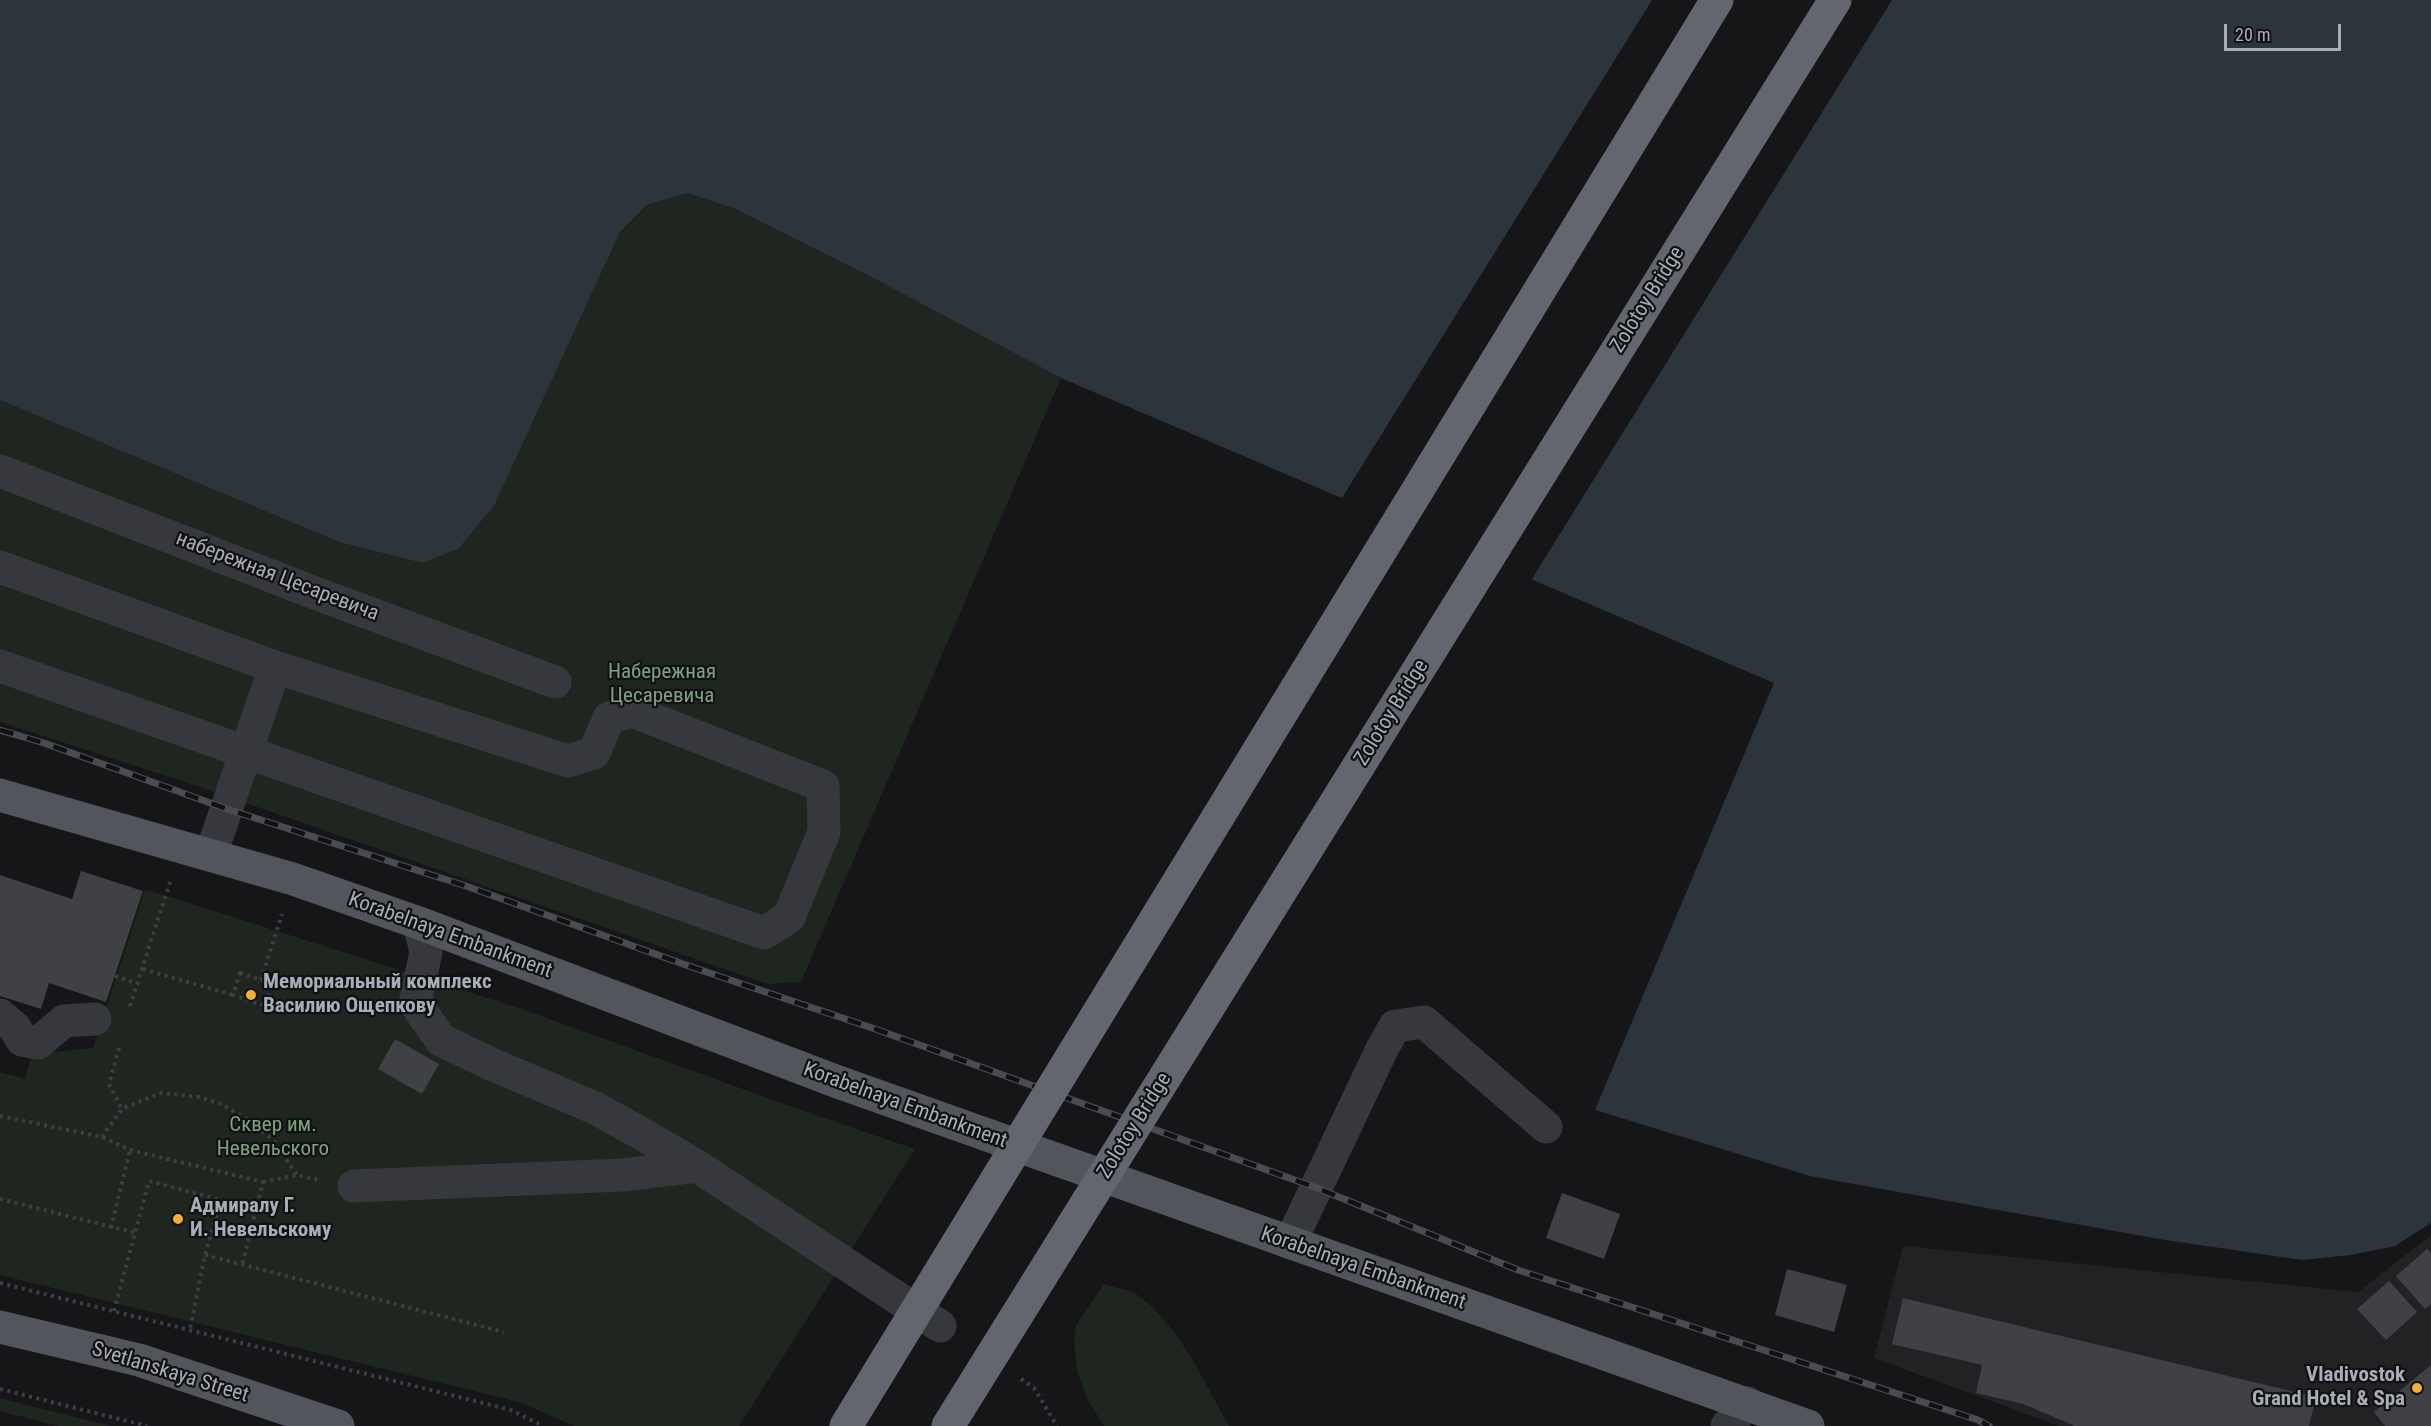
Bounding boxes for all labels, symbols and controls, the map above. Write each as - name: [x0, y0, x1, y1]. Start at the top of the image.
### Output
- scale bar: [2227, 12, 2344, 50]
- text: 20 m: [2235, 24, 2270, 45]
- street label: Zolotoy Bridge: [1606, 242, 1690, 358]
- street label: набережная Цесаревича: [172, 527, 382, 627]
- street label: Zolotoy Bridge: [1350, 655, 1434, 771]
- park label: Набережная Цесаревича: [608, 660, 716, 710]
- street label: Korabelnaya Embankment: [345, 887, 555, 985]
- place label: Мемориальный комплекс Василию Ощепкову: [263, 970, 492, 1020]
- marker: Мемориальный комплекс Василию Ощепкову: [244, 988, 258, 1002]
- street label: Korabelnaya Embankment: [800, 1057, 1010, 1155]
- street label: Zolotoy Bridge: [1093, 1068, 1177, 1184]
- park label: Сквер им. Невельского: [217, 1113, 329, 1163]
- place label: Адмиралу Г. И. Невельскому: [190, 1194, 331, 1244]
- marker: Адмиралу Г. И. Невельскому: [171, 1212, 185, 1226]
- street label: Korabelnaya Embankment: [1257, 1222, 1469, 1316]
- street label: Svetlanskaya Street: [89, 1337, 251, 1409]
- place label: Vladivostok Grand Hotel & Spa: [2252, 1363, 2405, 1413]
- marker: Vladivostok Grand Hotel & Spa: [2410, 1381, 2424, 1395]

